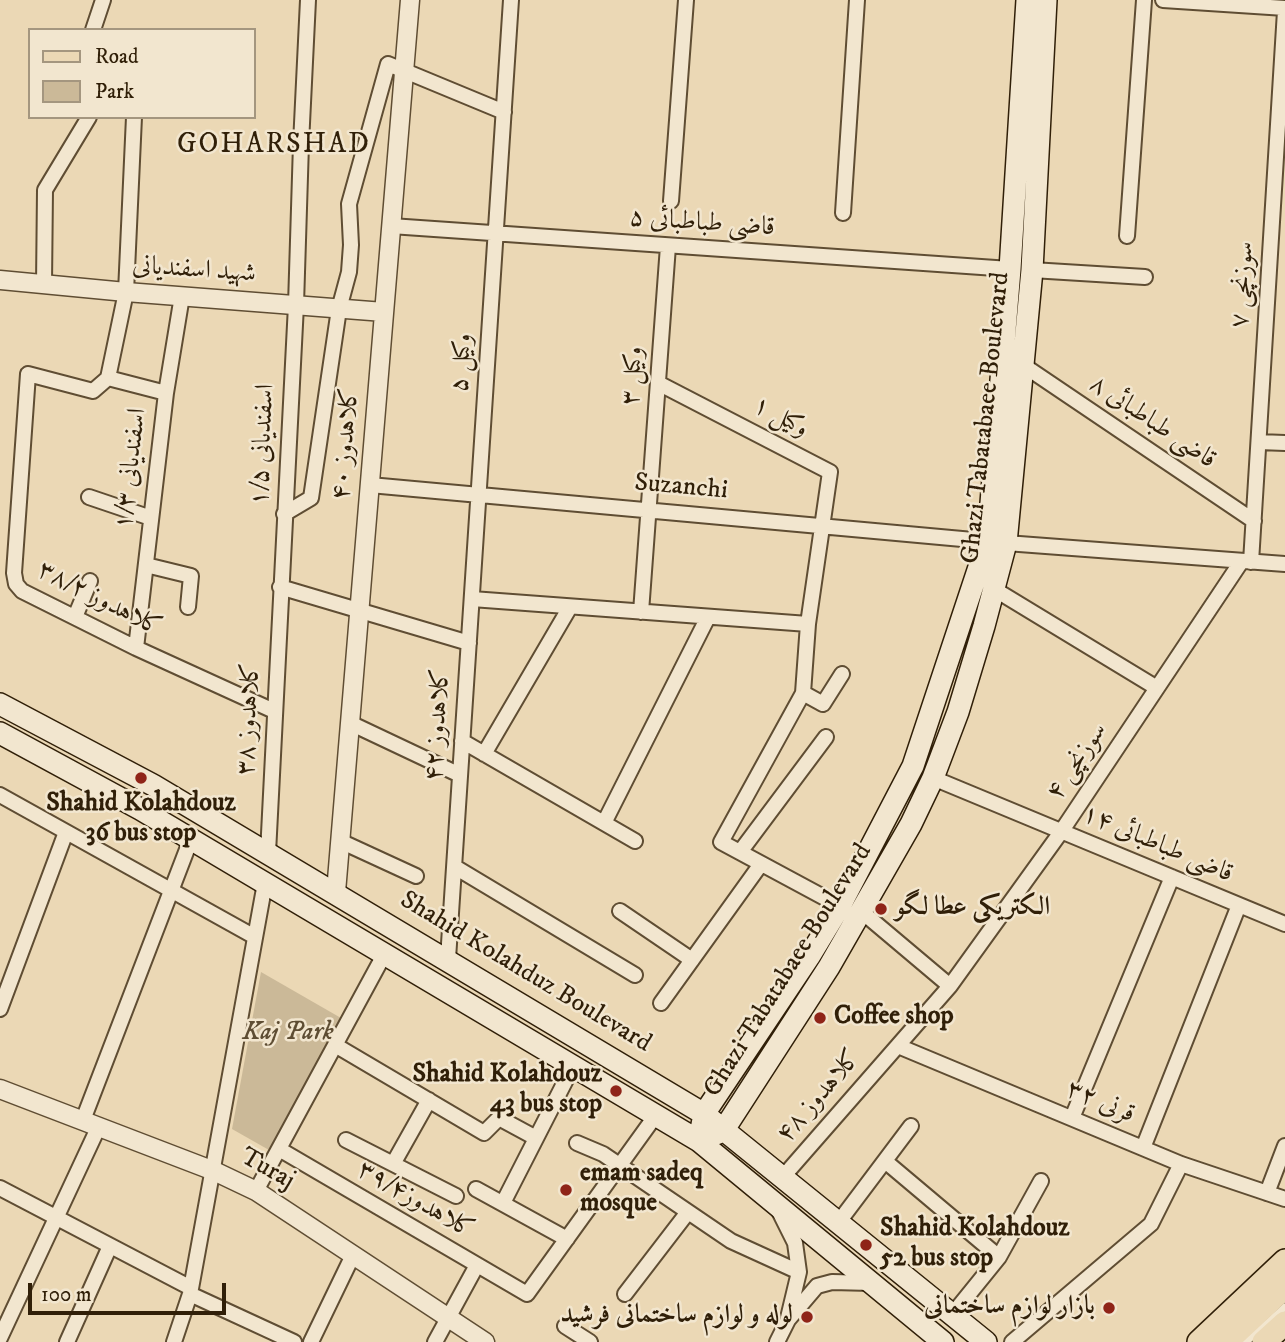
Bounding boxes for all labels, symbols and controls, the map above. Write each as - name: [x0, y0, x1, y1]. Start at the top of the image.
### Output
- legend: [28, 28, 256, 119]
- text: Road: [95, 44, 139, 70]
- text: Park: [95, 79, 134, 105]
- district label: GOHARSHAD: [178, 129, 370, 163]
- street label: قاضی طباطبائی ۵: [628, 203, 776, 245]
- street label: سوزنچی ۷: [1225, 241, 1263, 329]
- street label: شهید اسفندیانی: [131, 251, 257, 291]
- street label: Ghazi Tabatabaee Boulevard: [956, 271, 1018, 565]
- street label: وکيل ۵: [445, 333, 481, 393]
- street label: وکيل ۳: [616, 346, 652, 406]
- street label: قاضی طباطبائی ۸: [1083, 369, 1221, 477]
- street label: اسفندیانی ۱/۵: [245, 383, 283, 507]
- street label: کلاهدوز ۴۰: [327, 386, 367, 502]
- street label: وکيل ۱: [747, 390, 813, 446]
- street label: اسفندیانی ۱/۳: [109, 407, 155, 531]
- street label: Suzanchi: [633, 468, 729, 508]
- street label: کلاهدوز ۳۸/۲: [32, 555, 166, 645]
- street label: کلاهدوز ۳۸: [231, 662, 269, 776]
- street label: کلاهدوز ۴۲: [419, 667, 459, 783]
- street label: سوزنچی ۴: [1041, 717, 1115, 807]
- marker: Shahid Kolahdouz 36 bus stop: [133, 770, 149, 786]
- place label: Shahid Kolahdouz 36 bus stop: [46, 789, 236, 850]
- street label: قاضی طباطبائی ۱۴: [1077, 799, 1237, 891]
- street label: Ghazi Tabatabaee Boulevard: [698, 839, 880, 1103]
- street label: Shahid Kolahduz Boulevard: [394, 886, 656, 1060]
- place label: الکتریکی عطا لگو: [895, 893, 1050, 925]
- marker: الکتریکی عطا لگو: [873, 901, 889, 917]
- place label: Coffee shop: [834, 1002, 953, 1034]
- marker: Coffee shop: [812, 1010, 828, 1026]
- park label: Kaj Park: [242, 1018, 334, 1050]
- street label: کلاهدوز ۴۸: [771, 1044, 869, 1150]
- place label: Shahid Kolahdouz 43 bus stop: [412, 1060, 602, 1122]
- street label: قرنی ۳۲: [1061, 1075, 1139, 1131]
- marker: Shahid Kolahdouz 43 bus stop: [608, 1083, 624, 1099]
- street label: Turaj: [234, 1142, 300, 1198]
- street label: کلاهدوز۳۹/۴: [351, 1155, 479, 1247]
- place label: emam sadeq mosque: [580, 1159, 703, 1220]
- marker: emam sadeq mosque: [558, 1182, 574, 1198]
- place label: Shahid Kolahdouz 52 bus stop: [880, 1214, 1070, 1276]
- marker: Shahid Kolahdouz 52 bus stop: [858, 1237, 874, 1253]
- scale bar: [32, 1268, 229, 1312]
- text: 100 m: [41, 1282, 92, 1308]
- place label: بازار لوازم ساختمانی: [924, 1292, 1095, 1324]
- marker: بازار لوازم ساختمانی: [1101, 1300, 1117, 1316]
- place label: لوله و لوازم ساختمانی فرشید: [560, 1301, 793, 1333]
- marker: لوله و لوازم ساختمانی فرشید: [799, 1309, 815, 1325]

